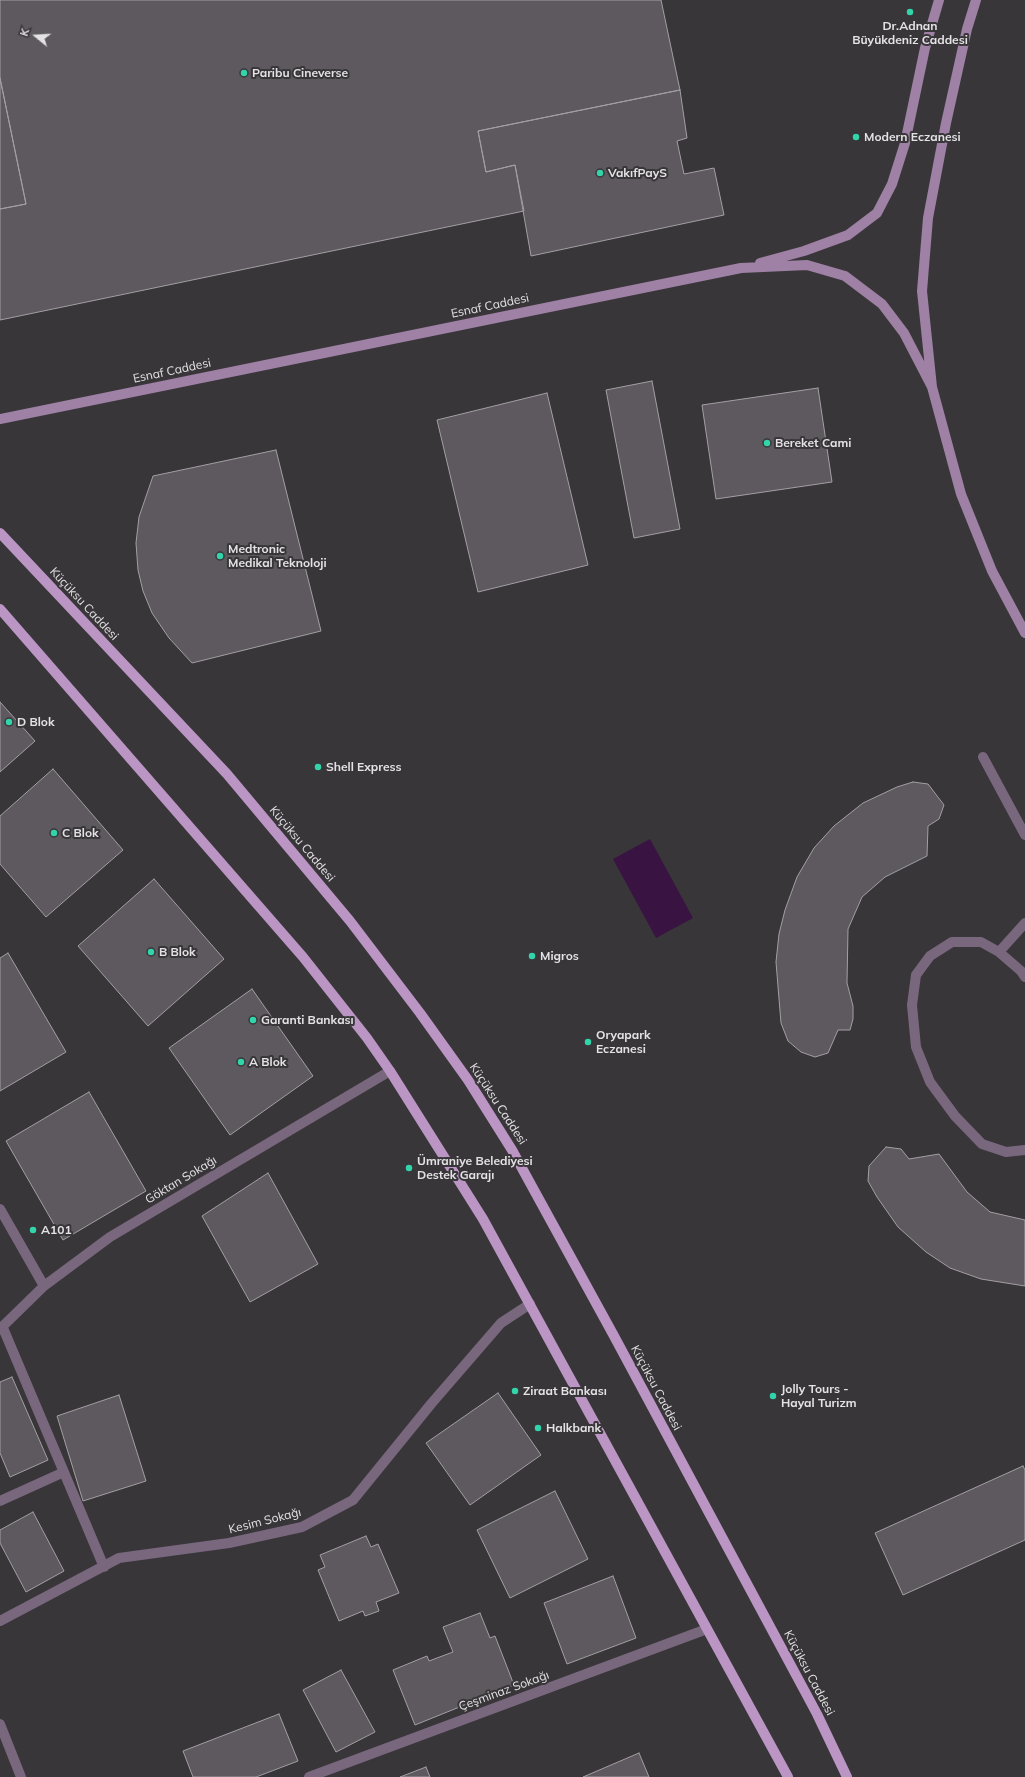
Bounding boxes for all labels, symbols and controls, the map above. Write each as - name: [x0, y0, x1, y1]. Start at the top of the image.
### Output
- marker: Dr.Adnan Büyükdeniz Caddesi: [905, 7, 915, 17]
- north arrow: [16, 16, 56, 56]
- place label: Dr.Adnan Büyükdeniz Caddesi: [852, 19, 968, 47]
- text: K: [17, 27, 32, 38]
- place label: Paribu Cineverse: [252, 66, 348, 80]
- marker: Paribu Cineverse: [239, 68, 249, 78]
- place label: Modern Eczanesi: [864, 130, 961, 144]
- marker: Modern Eczanesi: [851, 132, 861, 142]
- place label: VakıfPayS: [608, 166, 667, 180]
- marker: VakıfPayS: [595, 168, 605, 178]
- street label: Esnaf Caddesi: [450, 291, 530, 321]
- street label: Esnaf Caddesi: [132, 356, 212, 386]
- place label: Bereket Cami: [775, 436, 851, 450]
- marker: Bereket Cami: [762, 438, 772, 448]
- place label: Medtronic Medikal Teknoloji: [228, 542, 327, 570]
- marker: Medtronic Medikal Teknoloji: [215, 551, 225, 561]
- street label: Küçüksu Caddesi: [47, 565, 121, 643]
- place label: D Blok: [17, 715, 55, 729]
- marker: D Blok: [4, 717, 14, 727]
- place label: Shell Express: [326, 760, 401, 774]
- marker: Shell Express: [313, 762, 323, 772]
- street label: Küçüksu Caddesi: [266, 803, 338, 885]
- place label: C Blok: [62, 826, 99, 840]
- marker: C Blok: [49, 828, 59, 838]
- place label: B Blok: [159, 945, 196, 959]
- marker: B Blok: [146, 947, 156, 957]
- place label: Migros: [540, 949, 579, 963]
- marker: Migros: [527, 951, 537, 961]
- place label: Garanti Bankası: [261, 1013, 354, 1027]
- marker: Garanti Bankası: [248, 1015, 258, 1025]
- place label: Oryapark Eczanesi: [596, 1028, 651, 1056]
- marker: Oryapark Eczanesi: [583, 1037, 593, 1047]
- place label: A Blok: [249, 1055, 286, 1069]
- marker: A Blok: [236, 1057, 246, 1067]
- street label: Küçüksu Caddesi: [466, 1061, 530, 1147]
- street label: Göktan Sokağı: [143, 1153, 219, 1207]
- place label: Ümraniye Belediyesi Destek Garajı: [417, 1154, 533, 1182]
- marker: Ümraniye Belediyesi Destek Garajı: [404, 1163, 414, 1173]
- place label: A101: [41, 1223, 72, 1237]
- marker: A101: [28, 1225, 38, 1235]
- street label: Küçüksu Caddesi: [628, 1343, 684, 1433]
- place label: Jolly Tours - Hayal Turizm: [781, 1382, 857, 1410]
- place label: Ziraat Bankası: [523, 1384, 607, 1398]
- marker: Ziraat Bankası: [510, 1386, 520, 1396]
- marker: Jolly Tours - Hayal Turizm: [768, 1391, 778, 1401]
- place label: Halkbank: [546, 1421, 601, 1435]
- marker: Halkbank: [533, 1423, 543, 1433]
- street label: Kesim Sokağı: [227, 1505, 303, 1537]
- street label: Küçüksu Caddesi: [781, 1628, 837, 1718]
- street label: Çeşminaz Sokağı: [457, 1668, 551, 1714]

